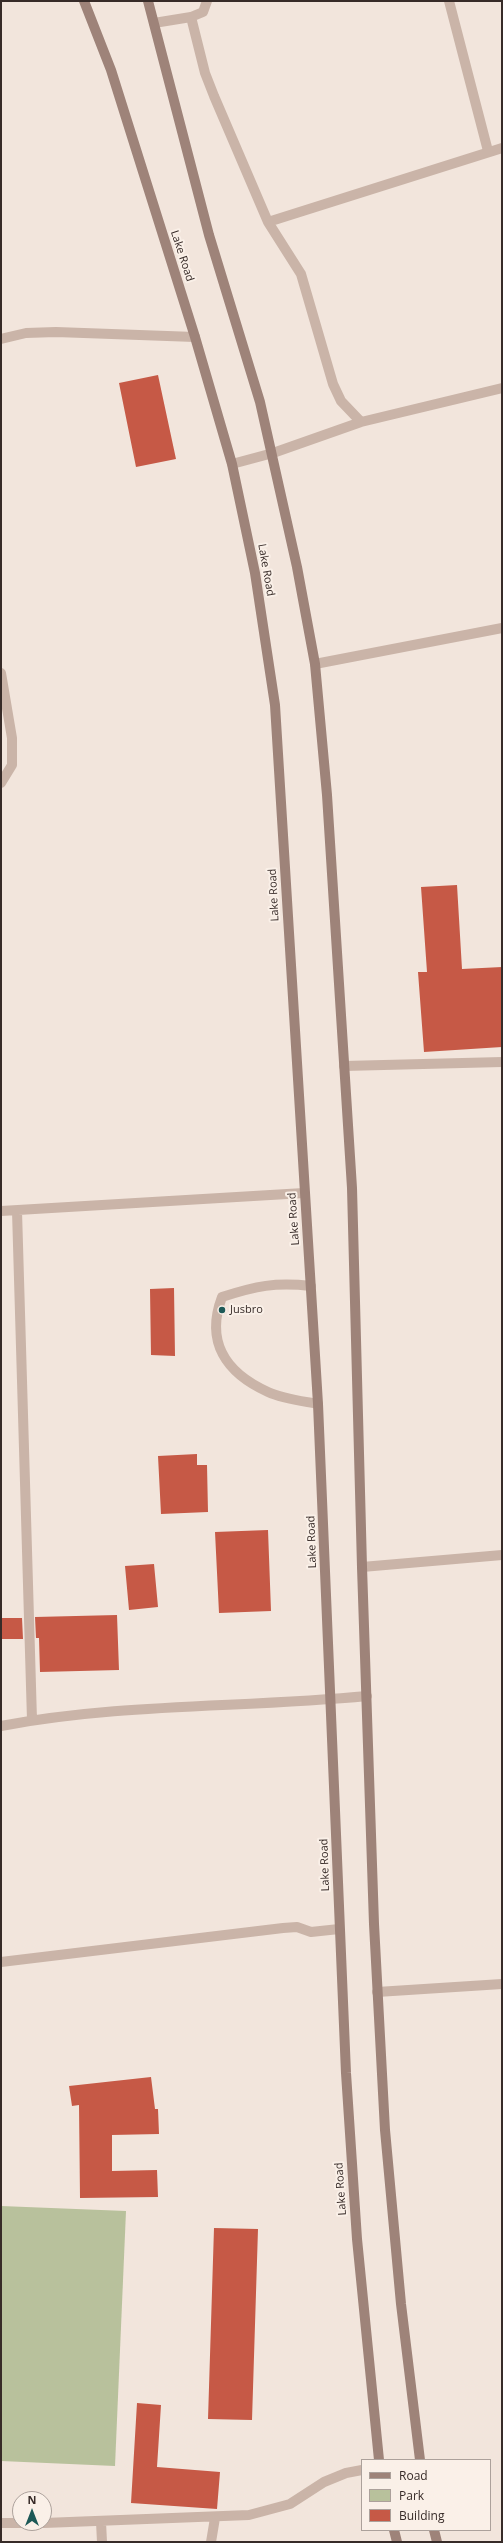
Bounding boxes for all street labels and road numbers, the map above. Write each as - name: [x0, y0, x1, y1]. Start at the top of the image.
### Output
- street label: Lake Road: [168, 229, 196, 283]
- street label: Lake Road: [255, 543, 277, 597]
- street label: Lake Road: [266, 868, 282, 922]
- street label: Lake Road: [286, 1192, 302, 1246]
- street label: Lake Road: [304, 1515, 320, 1569]
- street label: Lake Road: [317, 1838, 333, 1892]
- street label: Lake Road: [333, 2162, 349, 2216]

